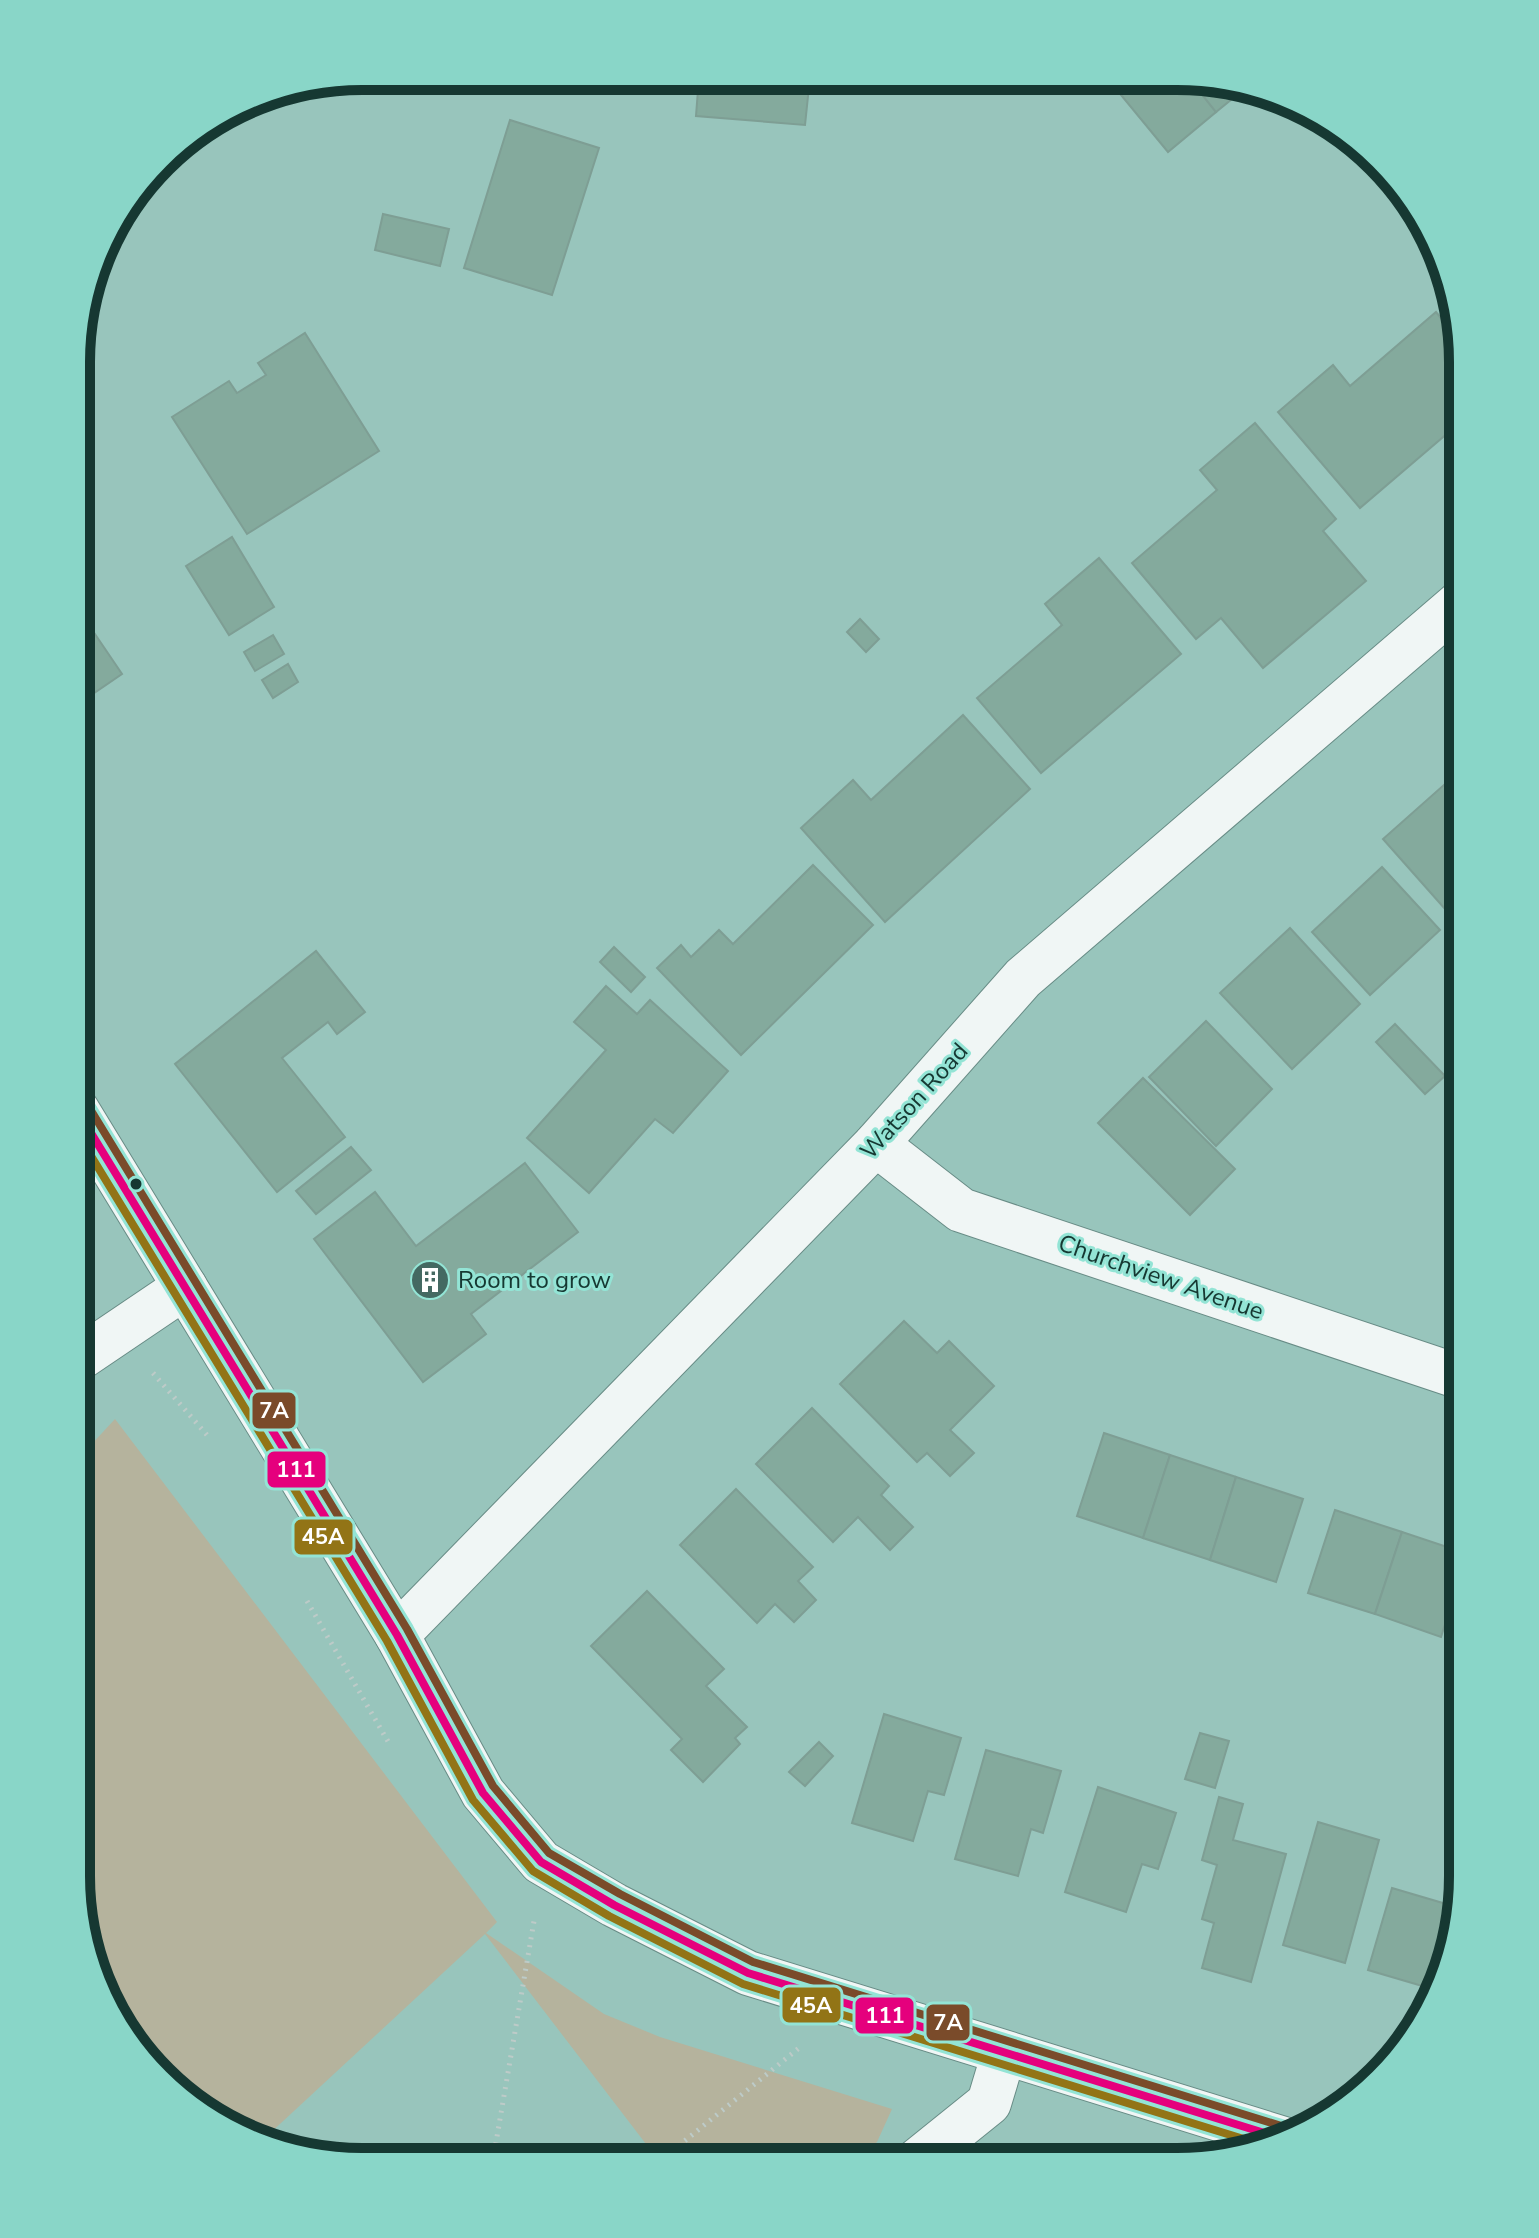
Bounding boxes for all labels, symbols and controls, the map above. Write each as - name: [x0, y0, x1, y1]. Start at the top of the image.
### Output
- street label: Watson Road: [853, 1036, 975, 1166]
- unlabelled marker: [128, 1176, 144, 1192]
- street label: Churchview Avenue: [1054, 1227, 1268, 1327]
- building icon: Room to grow: [409, 1259, 451, 1301]
- place label: Room to grow: [458, 1264, 611, 1296]
- line badge: 7A: [251, 1391, 297, 1430]
- text: 7A: [259, 1396, 289, 1426]
- line badge: 111: [266, 1450, 327, 1489]
- text: 111: [276, 1455, 316, 1485]
- line badge: 45A: [293, 1518, 354, 1556]
- text: 45A: [302, 1522, 345, 1552]
- line badge: 45A: [781, 1986, 842, 2024]
- text: 45A: [790, 1991, 833, 2021]
- line badge: 111: [854, 1996, 915, 2035]
- text: 111: [865, 2001, 905, 2031]
- line badge: 7A: [925, 2003, 971, 2042]
- text: 7A: [933, 2008, 963, 2038]

